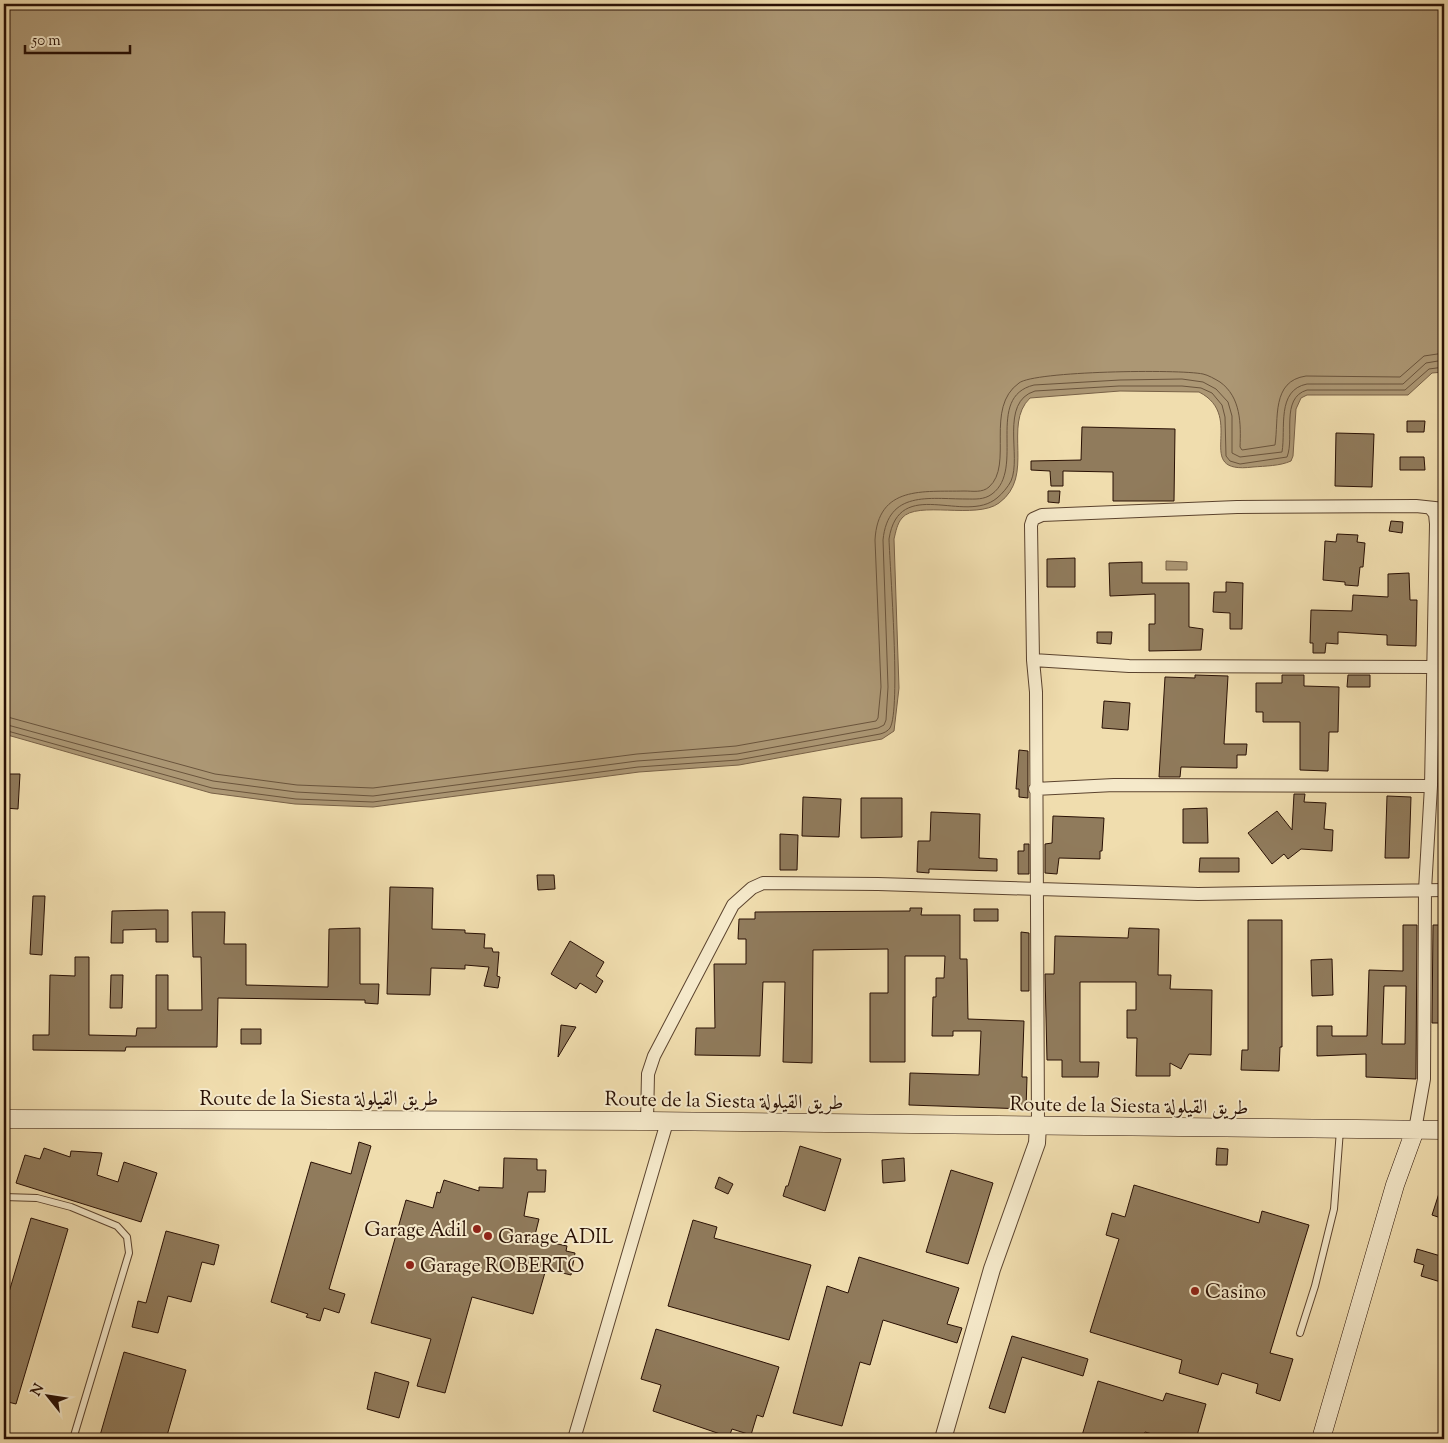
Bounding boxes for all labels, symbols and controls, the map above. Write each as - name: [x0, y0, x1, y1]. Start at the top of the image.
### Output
- scale bar: [25, 22, 130, 54]
- text: 50 m: [31, 31, 61, 52]
- street label: Route de la Siesta طريق القيلولة: [200, 1086, 438, 1115]
- street label: Route de la Siesta طريق القيلولة: [604, 1086, 844, 1119]
- street label: Route de la Siesta طريق القيلولة: [1009, 1091, 1249, 1124]
- place label: Garage Adil: [364, 1217, 467, 1246]
- marker: Garage Adil: [471, 1223, 483, 1235]
- place label: Garage ADIL: [498, 1224, 614, 1253]
- marker: Garage ADIL: [482, 1230, 494, 1242]
- place label: Garage ROBERTO: [420, 1253, 584, 1282]
- marker: Garage ROBERTO: [404, 1259, 416, 1271]
- place label: Casino: [1205, 1279, 1266, 1308]
- marker: Casino: [1189, 1285, 1201, 1297]
- north arrow: [22, 1370, 72, 1420]
- text: N: [27, 1381, 50, 1400]

